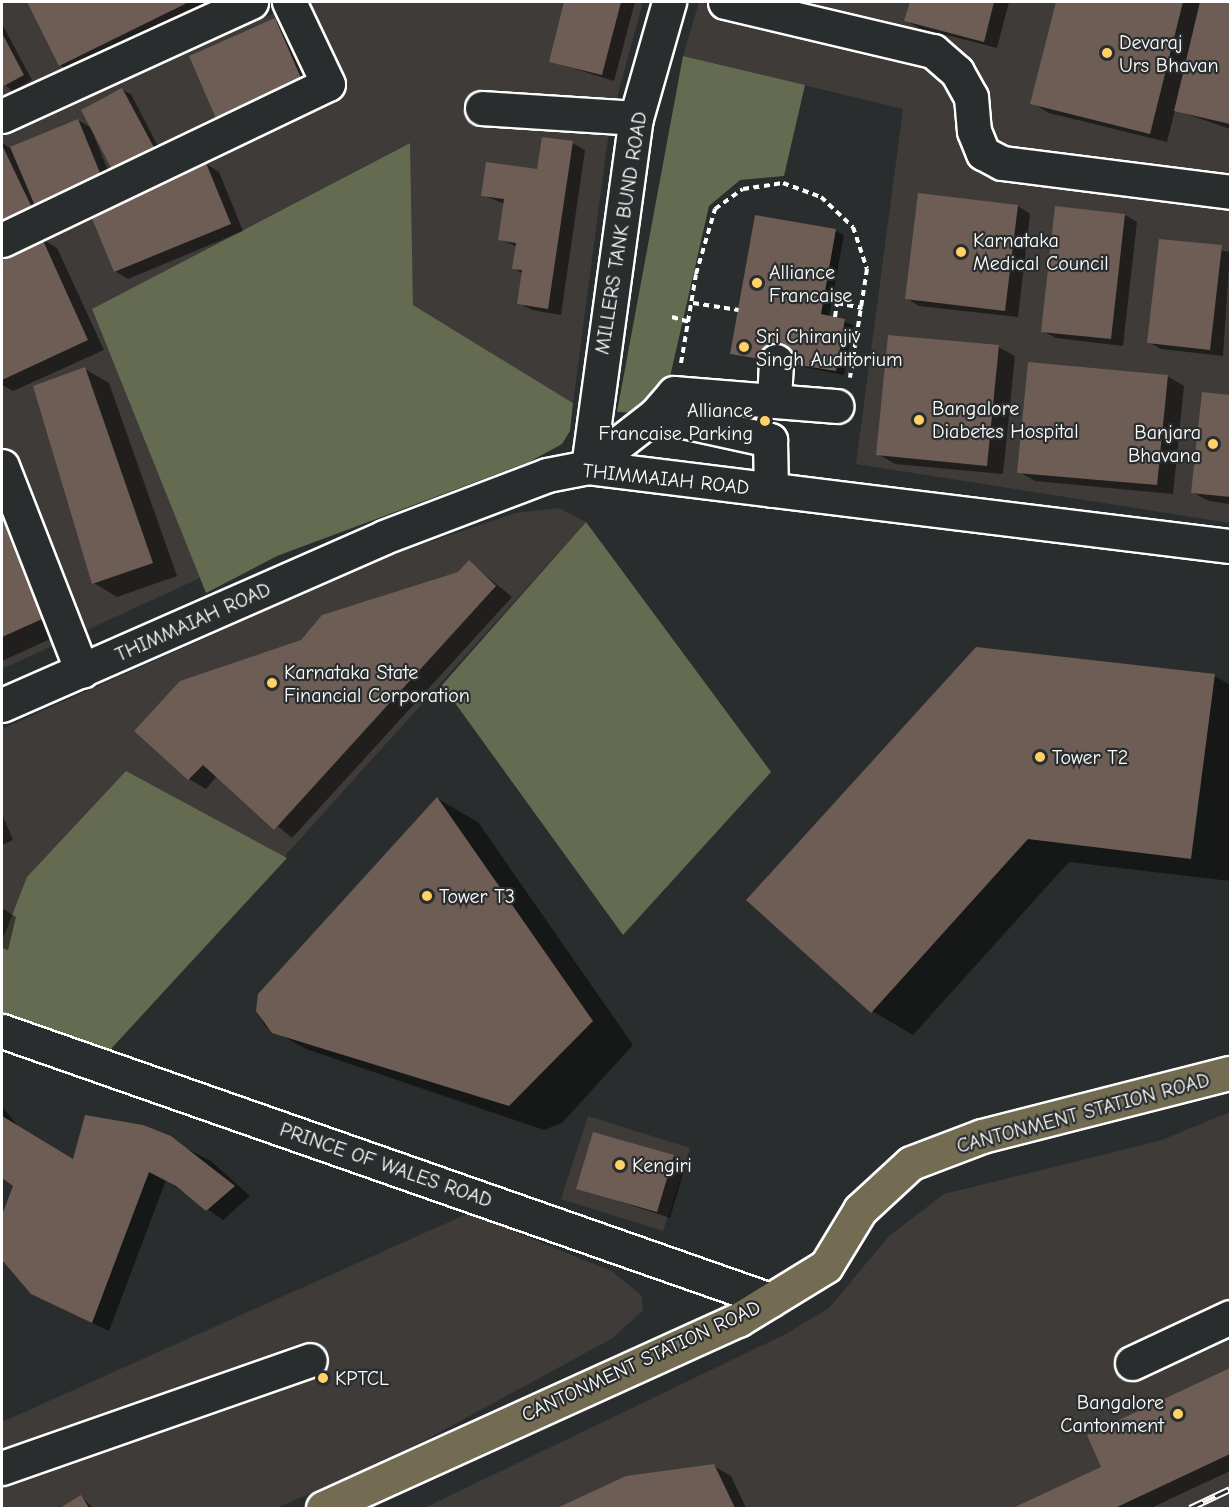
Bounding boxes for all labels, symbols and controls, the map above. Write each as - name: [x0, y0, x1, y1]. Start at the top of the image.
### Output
- place label: Devaraj Urs Bhavan: [1119, 30, 1219, 77]
- marker: Devaraj Urs Bhavan: [1100, 46, 1114, 60]
- street label: MILLERS TANK BUND ROAD: [590, 110, 652, 356]
- place label: Karnataka Medical Council: [973, 228, 1109, 275]
- marker: Karnataka Medical Council: [954, 245, 968, 259]
- place label: Alliance Francaise: [769, 260, 852, 307]
- marker: Alliance Francaise: [750, 276, 764, 290]
- place label: Sri Chiranjiv Singh Auditorium: [756, 324, 903, 371]
- marker: Sri Chiranjiv Singh Auditorium: [737, 340, 751, 354]
- place label: Bangalore Diabetes Hospital: [932, 396, 1079, 443]
- place label: Alliance Francaise Parking: [599, 398, 753, 445]
- marker: Bangalore Diabetes Hospital: [910, 411, 928, 429]
- marker: Alliance Francaise Parking: [758, 414, 772, 428]
- place label: Banjara Bhavana: [1128, 420, 1201, 467]
- marker: Banjara Bhavana: [1206, 437, 1220, 451]
- street label: THIMMAIAH ROAD: [581, 458, 751, 500]
- street label: THIMMAIAH ROAD: [112, 577, 274, 667]
- place label: Karnataka State Financial Corporation: [284, 660, 470, 707]
- marker: Karnataka State Financial Corporation: [265, 676, 279, 690]
- place label: Tower T2: [1052, 745, 1128, 769]
- marker: Tower T2: [1033, 750, 1047, 764]
- place label: Tower T3: [439, 884, 515, 908]
- marker: Tower T3: [420, 889, 434, 903]
- street label: CANTONMENT STATION ROAD: [954, 1068, 1212, 1158]
- street label: PRINCE OF WALES ROAD: [277, 1117, 495, 1213]
- place label: Kengiri: [632, 1153, 692, 1177]
- marker: Kengiri: [613, 1158, 627, 1172]
- street label: CANTONMENT STATION ROAD: [518, 1295, 764, 1427]
- place label: KPTCL: [335, 1366, 389, 1390]
- marker: KPTCL: [316, 1371, 330, 1385]
- place label: Bangalore Cantonment: [1060, 1390, 1164, 1437]
- marker: Bangalore Cantonment: [1169, 1405, 1187, 1423]

